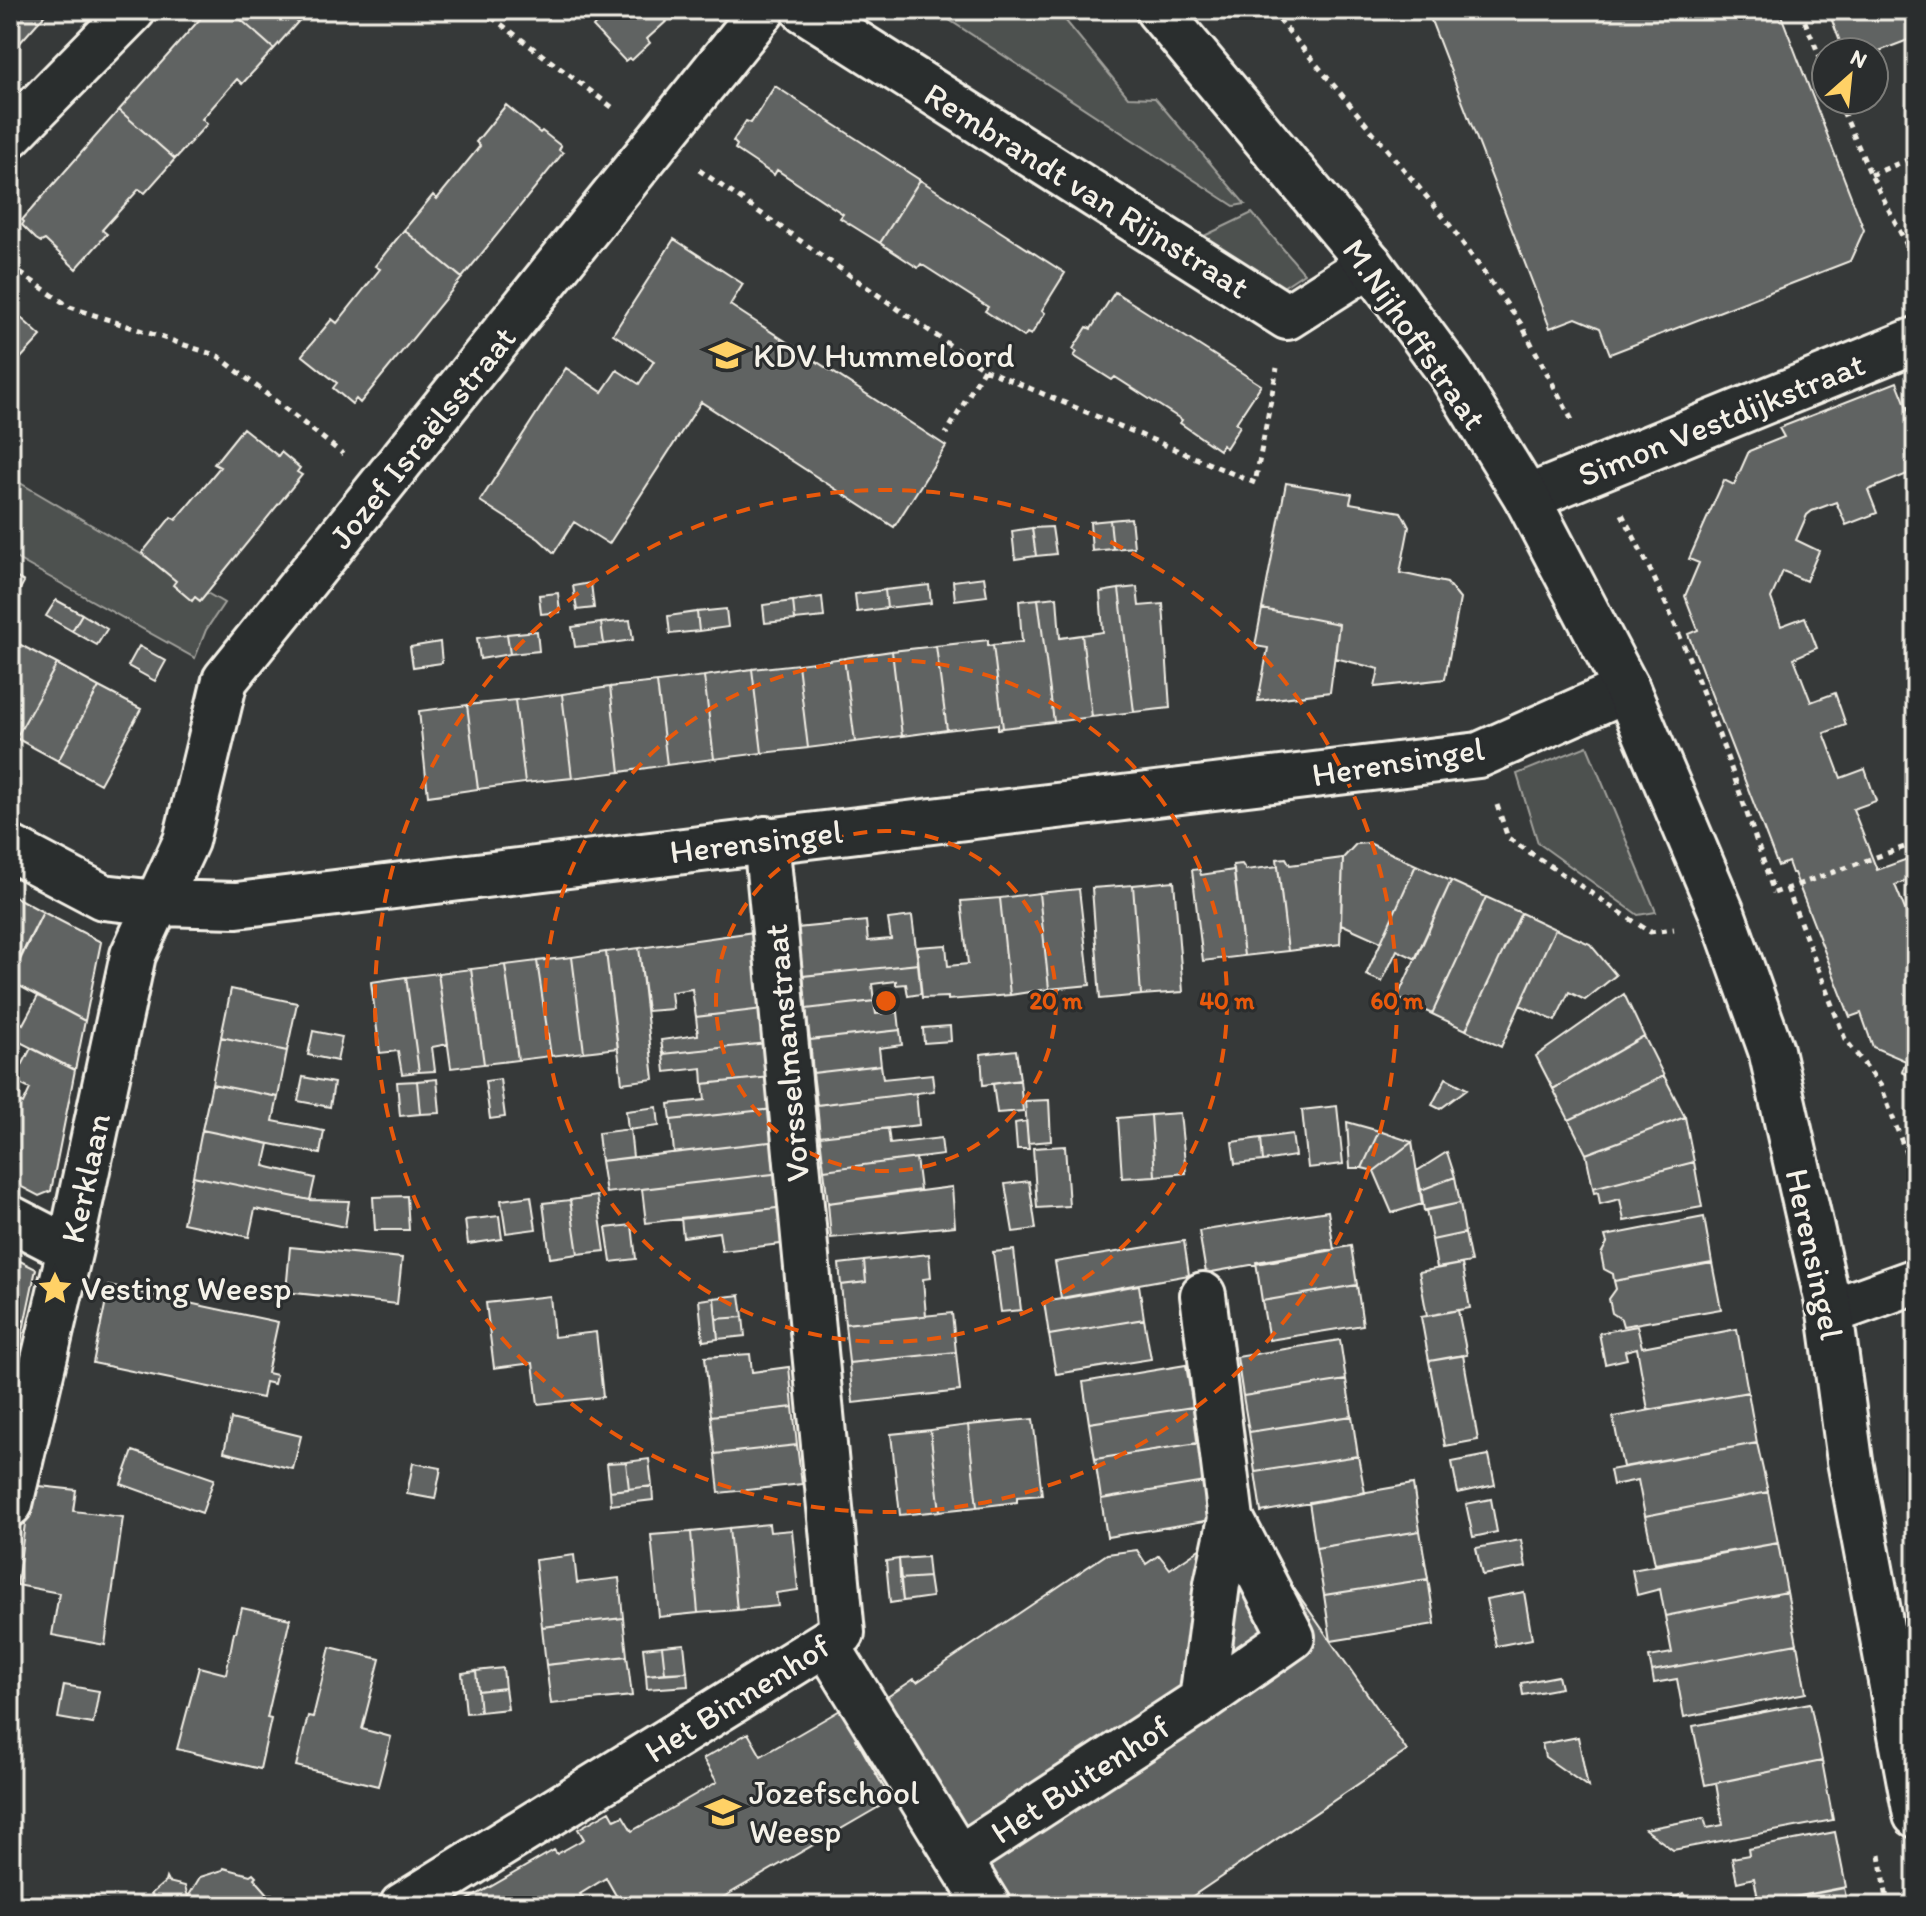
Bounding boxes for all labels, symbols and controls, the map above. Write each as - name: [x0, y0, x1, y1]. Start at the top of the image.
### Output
- north arrow: [1810, 36, 1890, 116]
- text: N: [1846, 43, 1872, 74]
- street label: Rembrandt van Rijnstraat: [917, 74, 1257, 307]
- street label: M.Nijhoffstraat: [1334, 231, 1496, 438]
- street label: Jozef Israëlsstraat: [320, 318, 525, 557]
- place label: KDV Hummeloord: [753, 335, 1014, 376]
- school or university icon: KDV Hummeloord: [708, 336, 746, 374]
- street label: Simon Vestdijkstraat: [1572, 343, 1871, 496]
- street label: Herensingel: [1309, 728, 1487, 795]
- street label: Herensingel: [667, 811, 845, 872]
- street label: Vorsselmanstraat: [755, 922, 818, 1184]
- text: 20 m: [1030, 986, 1083, 1015]
- text: 40 m: [1200, 986, 1255, 1015]
- text: 60 m: [1370, 986, 1424, 1015]
- centre of rings: [872, 987, 900, 1015]
- street label: Kerklaan: [52, 1109, 119, 1247]
- street label: Herensingel: [1776, 1165, 1853, 1344]
- place label: Vesting Weesp: [81, 1268, 292, 1309]
- place icon: Vesting Weesp: [36, 1269, 74, 1307]
- street label: Het Binnenhof: [637, 1625, 838, 1772]
- street label: Het Buitenhof: [983, 1706, 1178, 1853]
- place label: Jozefschool Weesp: [749, 1772, 920, 1852]
- school or university icon: Jozefschool Weesp: [704, 1793, 742, 1831]

